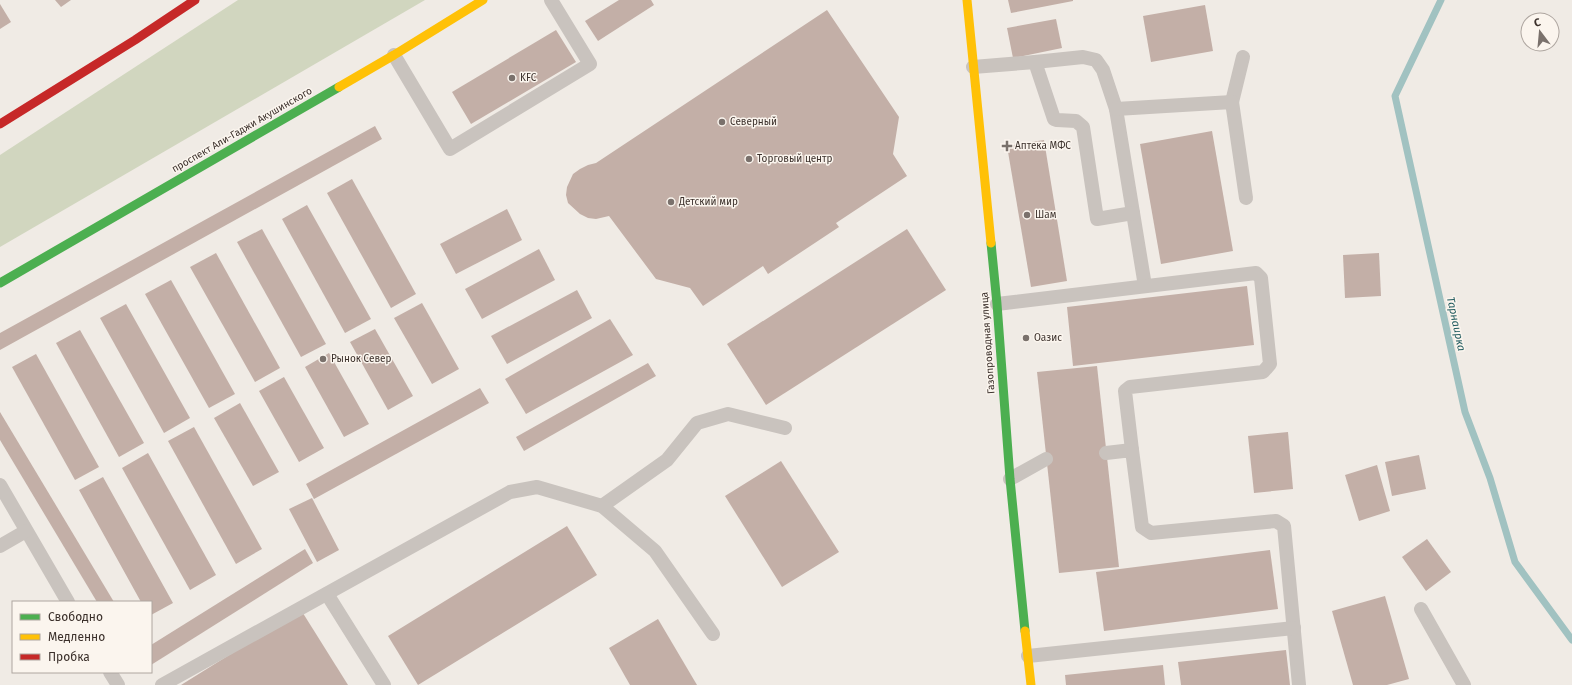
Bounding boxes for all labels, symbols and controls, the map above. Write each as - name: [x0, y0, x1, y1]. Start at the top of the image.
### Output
- north arrow: [1520, 12, 1560, 52]
- text: С: [1533, 16, 1543, 30]
- place label: KFC: [520, 72, 537, 84]
- marker: KFC: [507, 73, 517, 83]
- street label: проспект Али-Гаджи Акушинского: [170, 85, 314, 175]
- place label: Северный: [730, 116, 777, 128]
- marker: Северный: [717, 117, 727, 127]
- place label: Аптека МФС: [1015, 140, 1071, 152]
- marker: Аптека МФС: [1002, 141, 1012, 151]
- place label: Торговый центр: [757, 153, 833, 165]
- marker: Торговый центр: [744, 154, 754, 164]
- place label: Детский мир: [678, 196, 738, 208]
- marker: Детский мир: [666, 197, 676, 207]
- place label: Шам: [1035, 209, 1057, 221]
- marker: Шам: [1022, 210, 1032, 220]
- street label: Газопроводная улица: [978, 292, 998, 394]
- water label: Тарнаирка: [1444, 296, 1468, 352]
- place label: Оазис: [1034, 332, 1062, 344]
- marker: Оазис: [1021, 333, 1031, 343]
- place label: Рынок Север: [331, 353, 391, 365]
- marker: Рынок Север: [318, 354, 328, 364]
- legend: [12, 601, 152, 673]
- text: Свободно: [48, 610, 103, 624]
- text: Медленно: [48, 630, 105, 644]
- text: Пробка: [48, 650, 90, 664]

